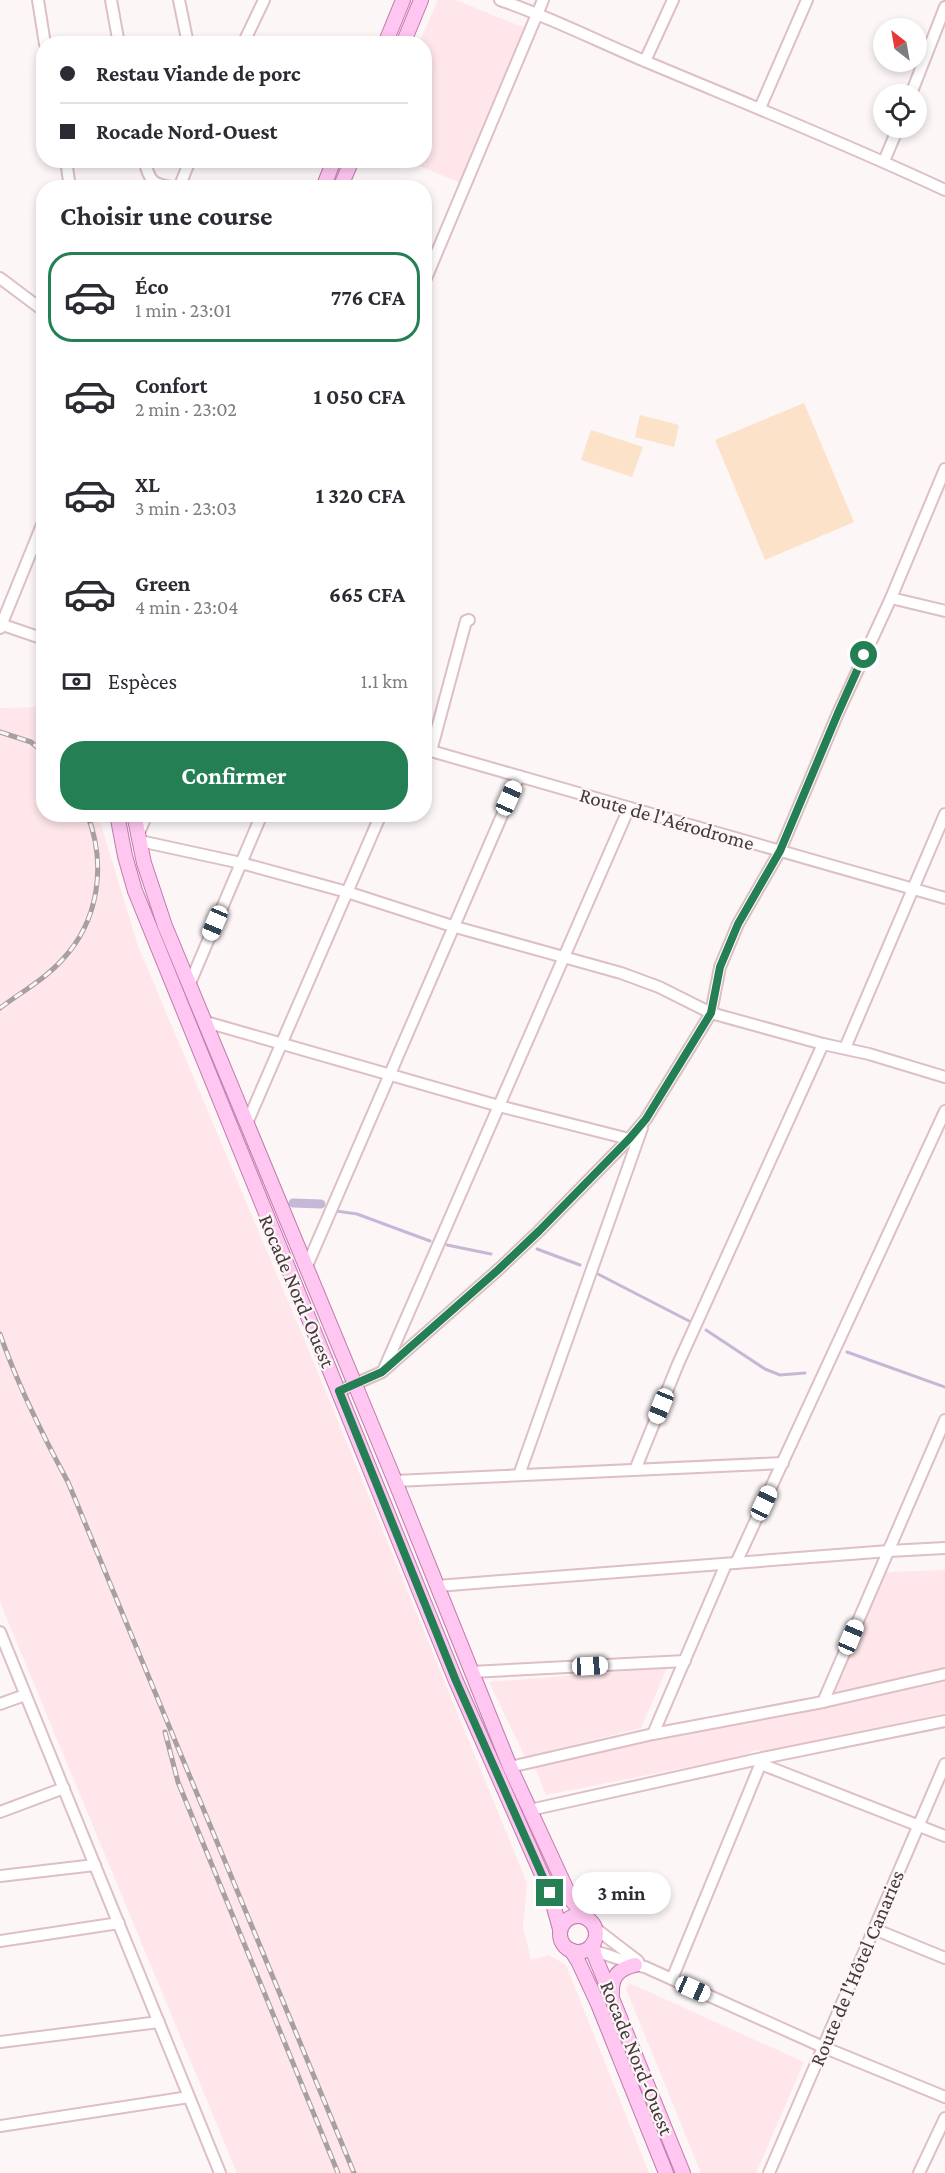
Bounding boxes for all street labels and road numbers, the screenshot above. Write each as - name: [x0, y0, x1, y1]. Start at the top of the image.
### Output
- street label: Route de l'Aérodrome: [577, 783, 757, 855]
- street label: Rocade Nord-Ouest: [254, 1211, 340, 1372]
- street label: Route de l'Hôtel Canaries: [805, 1866, 909, 2070]
- street label: Rocade Nord-Ouest: [595, 1977, 679, 2139]

